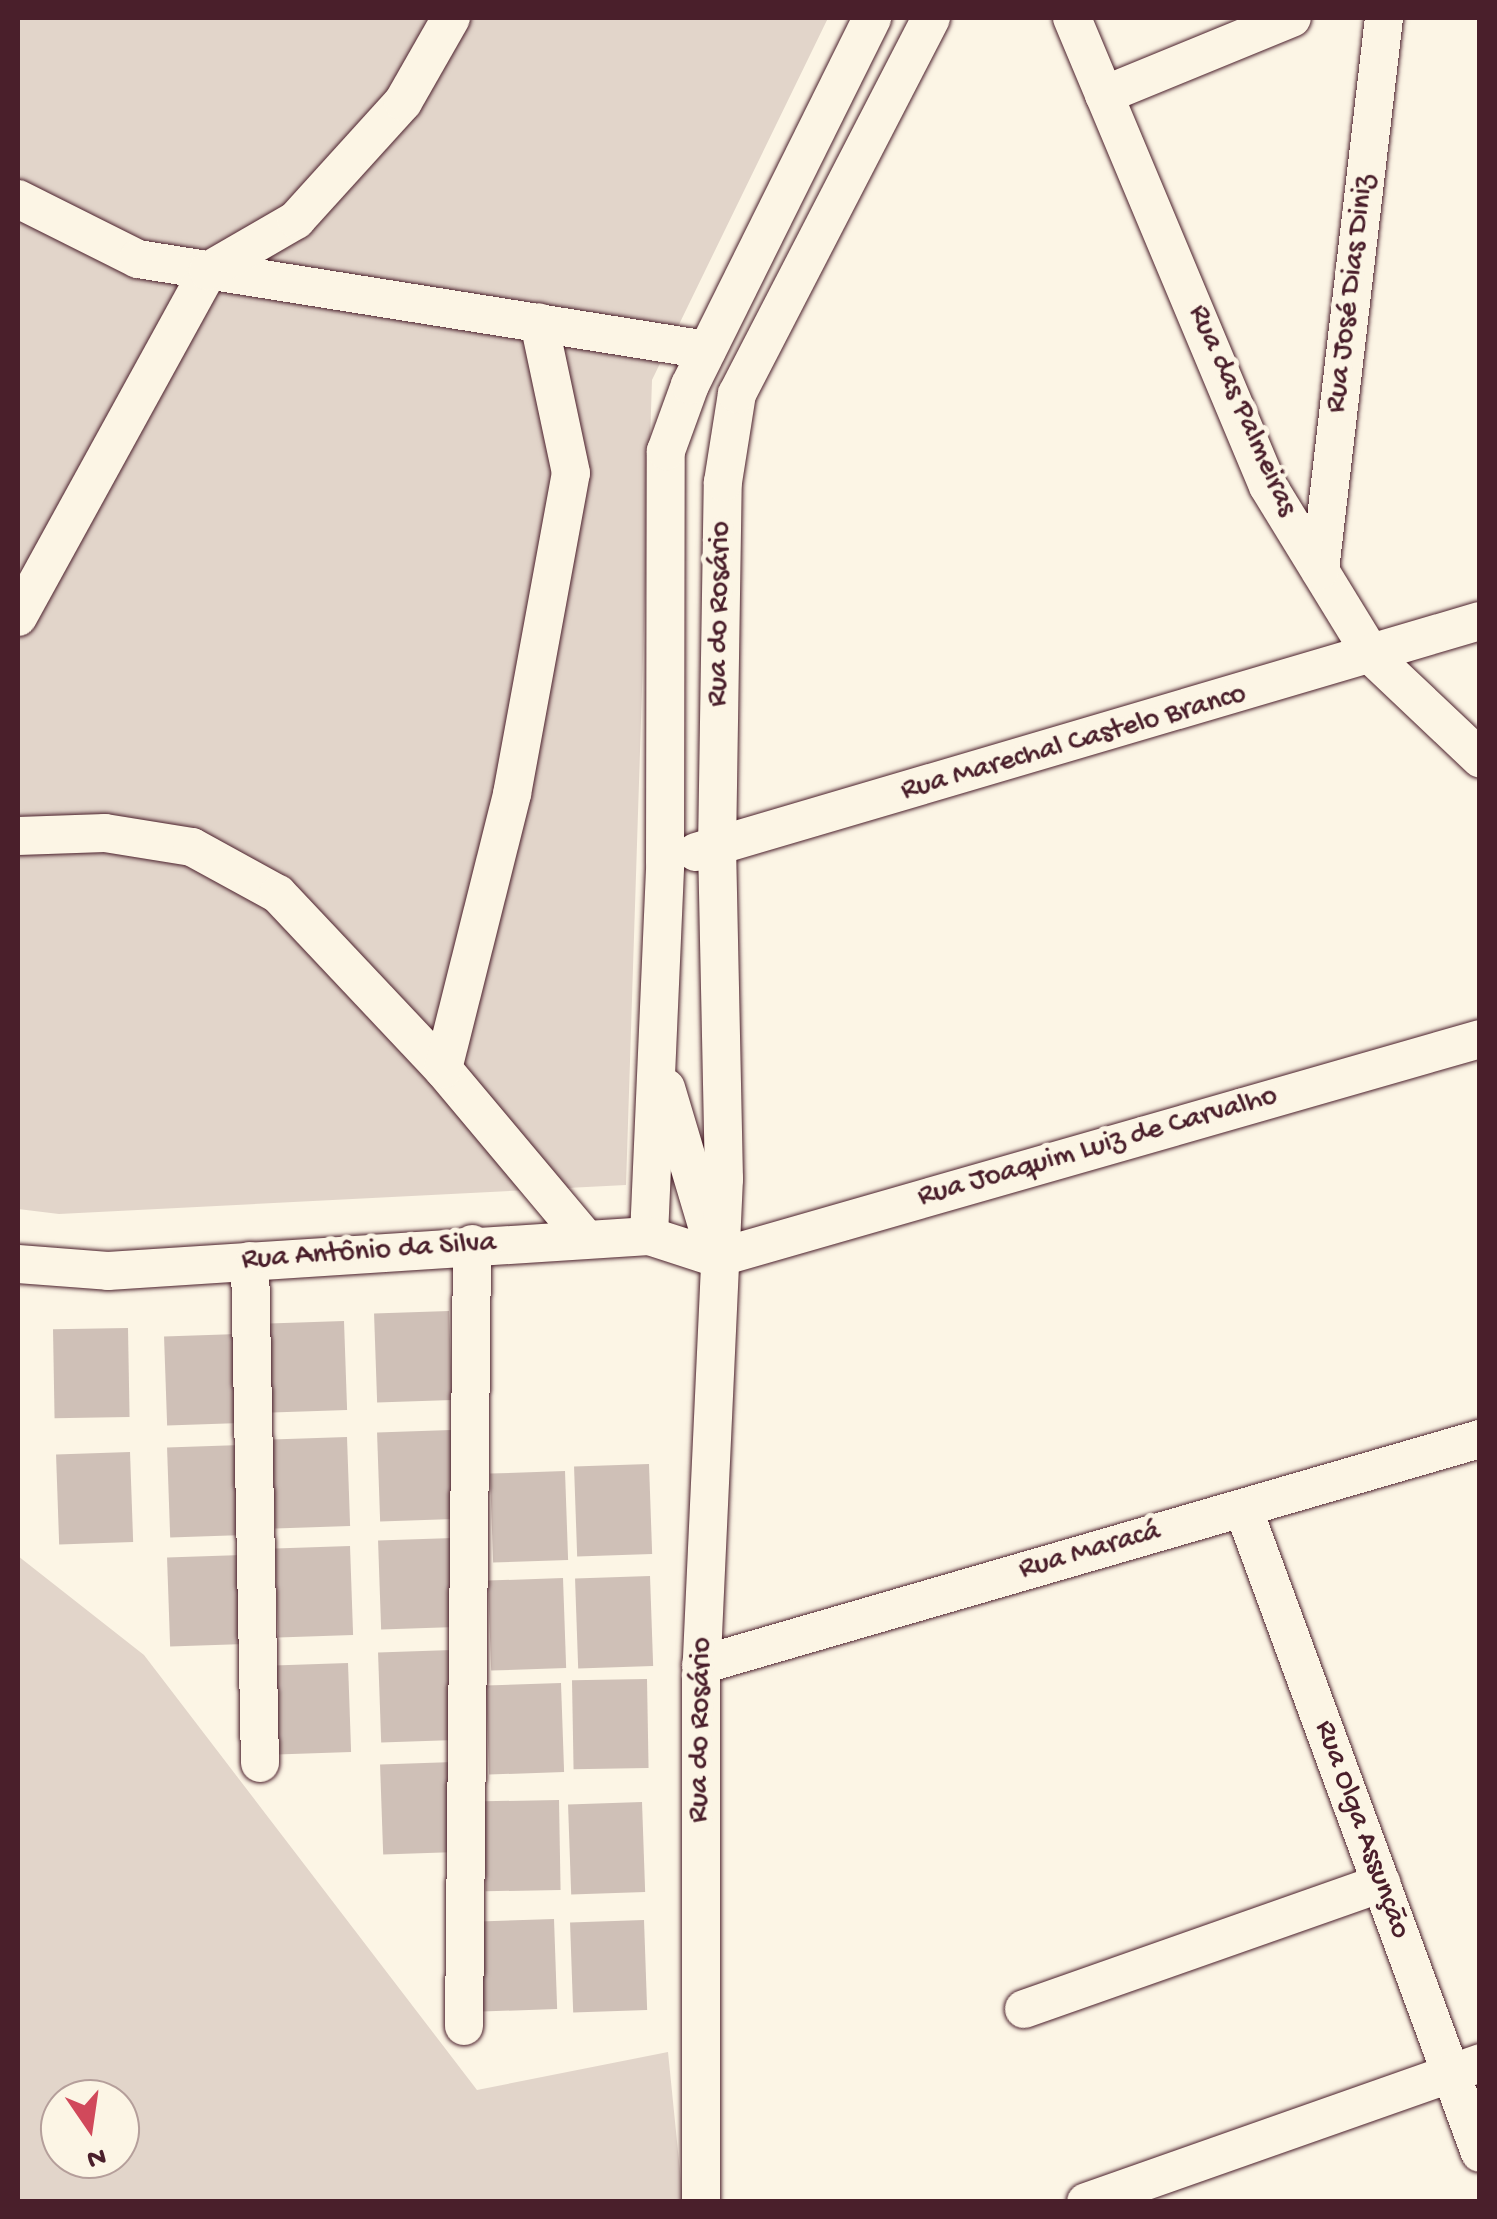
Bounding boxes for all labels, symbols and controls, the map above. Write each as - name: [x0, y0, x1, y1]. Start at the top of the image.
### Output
- street label: Rua José Dias Diniz: [1320, 173, 1384, 415]
- street label: Rua das Palmeiras: [1178, 300, 1304, 522]
- street label: Rua do Rosário: [701, 521, 741, 707]
- street label: Rua Marechal Castelo Branco: [897, 677, 1251, 811]
- street label: Rua Joaquim Luiz de Carvalho: [914, 1079, 1282, 1217]
- street label: Rua Antônio da Silva: [241, 1226, 497, 1280]
- street label: Rua Maracá: [1015, 1515, 1165, 1589]
- street label: Rua do Rosário: [682, 1637, 722, 1823]
- street label: Rua Olga Assunção: [1305, 1716, 1417, 1944]
- north arrow: [40, 2079, 140, 2179]
- text: N: [84, 2139, 109, 2175]

